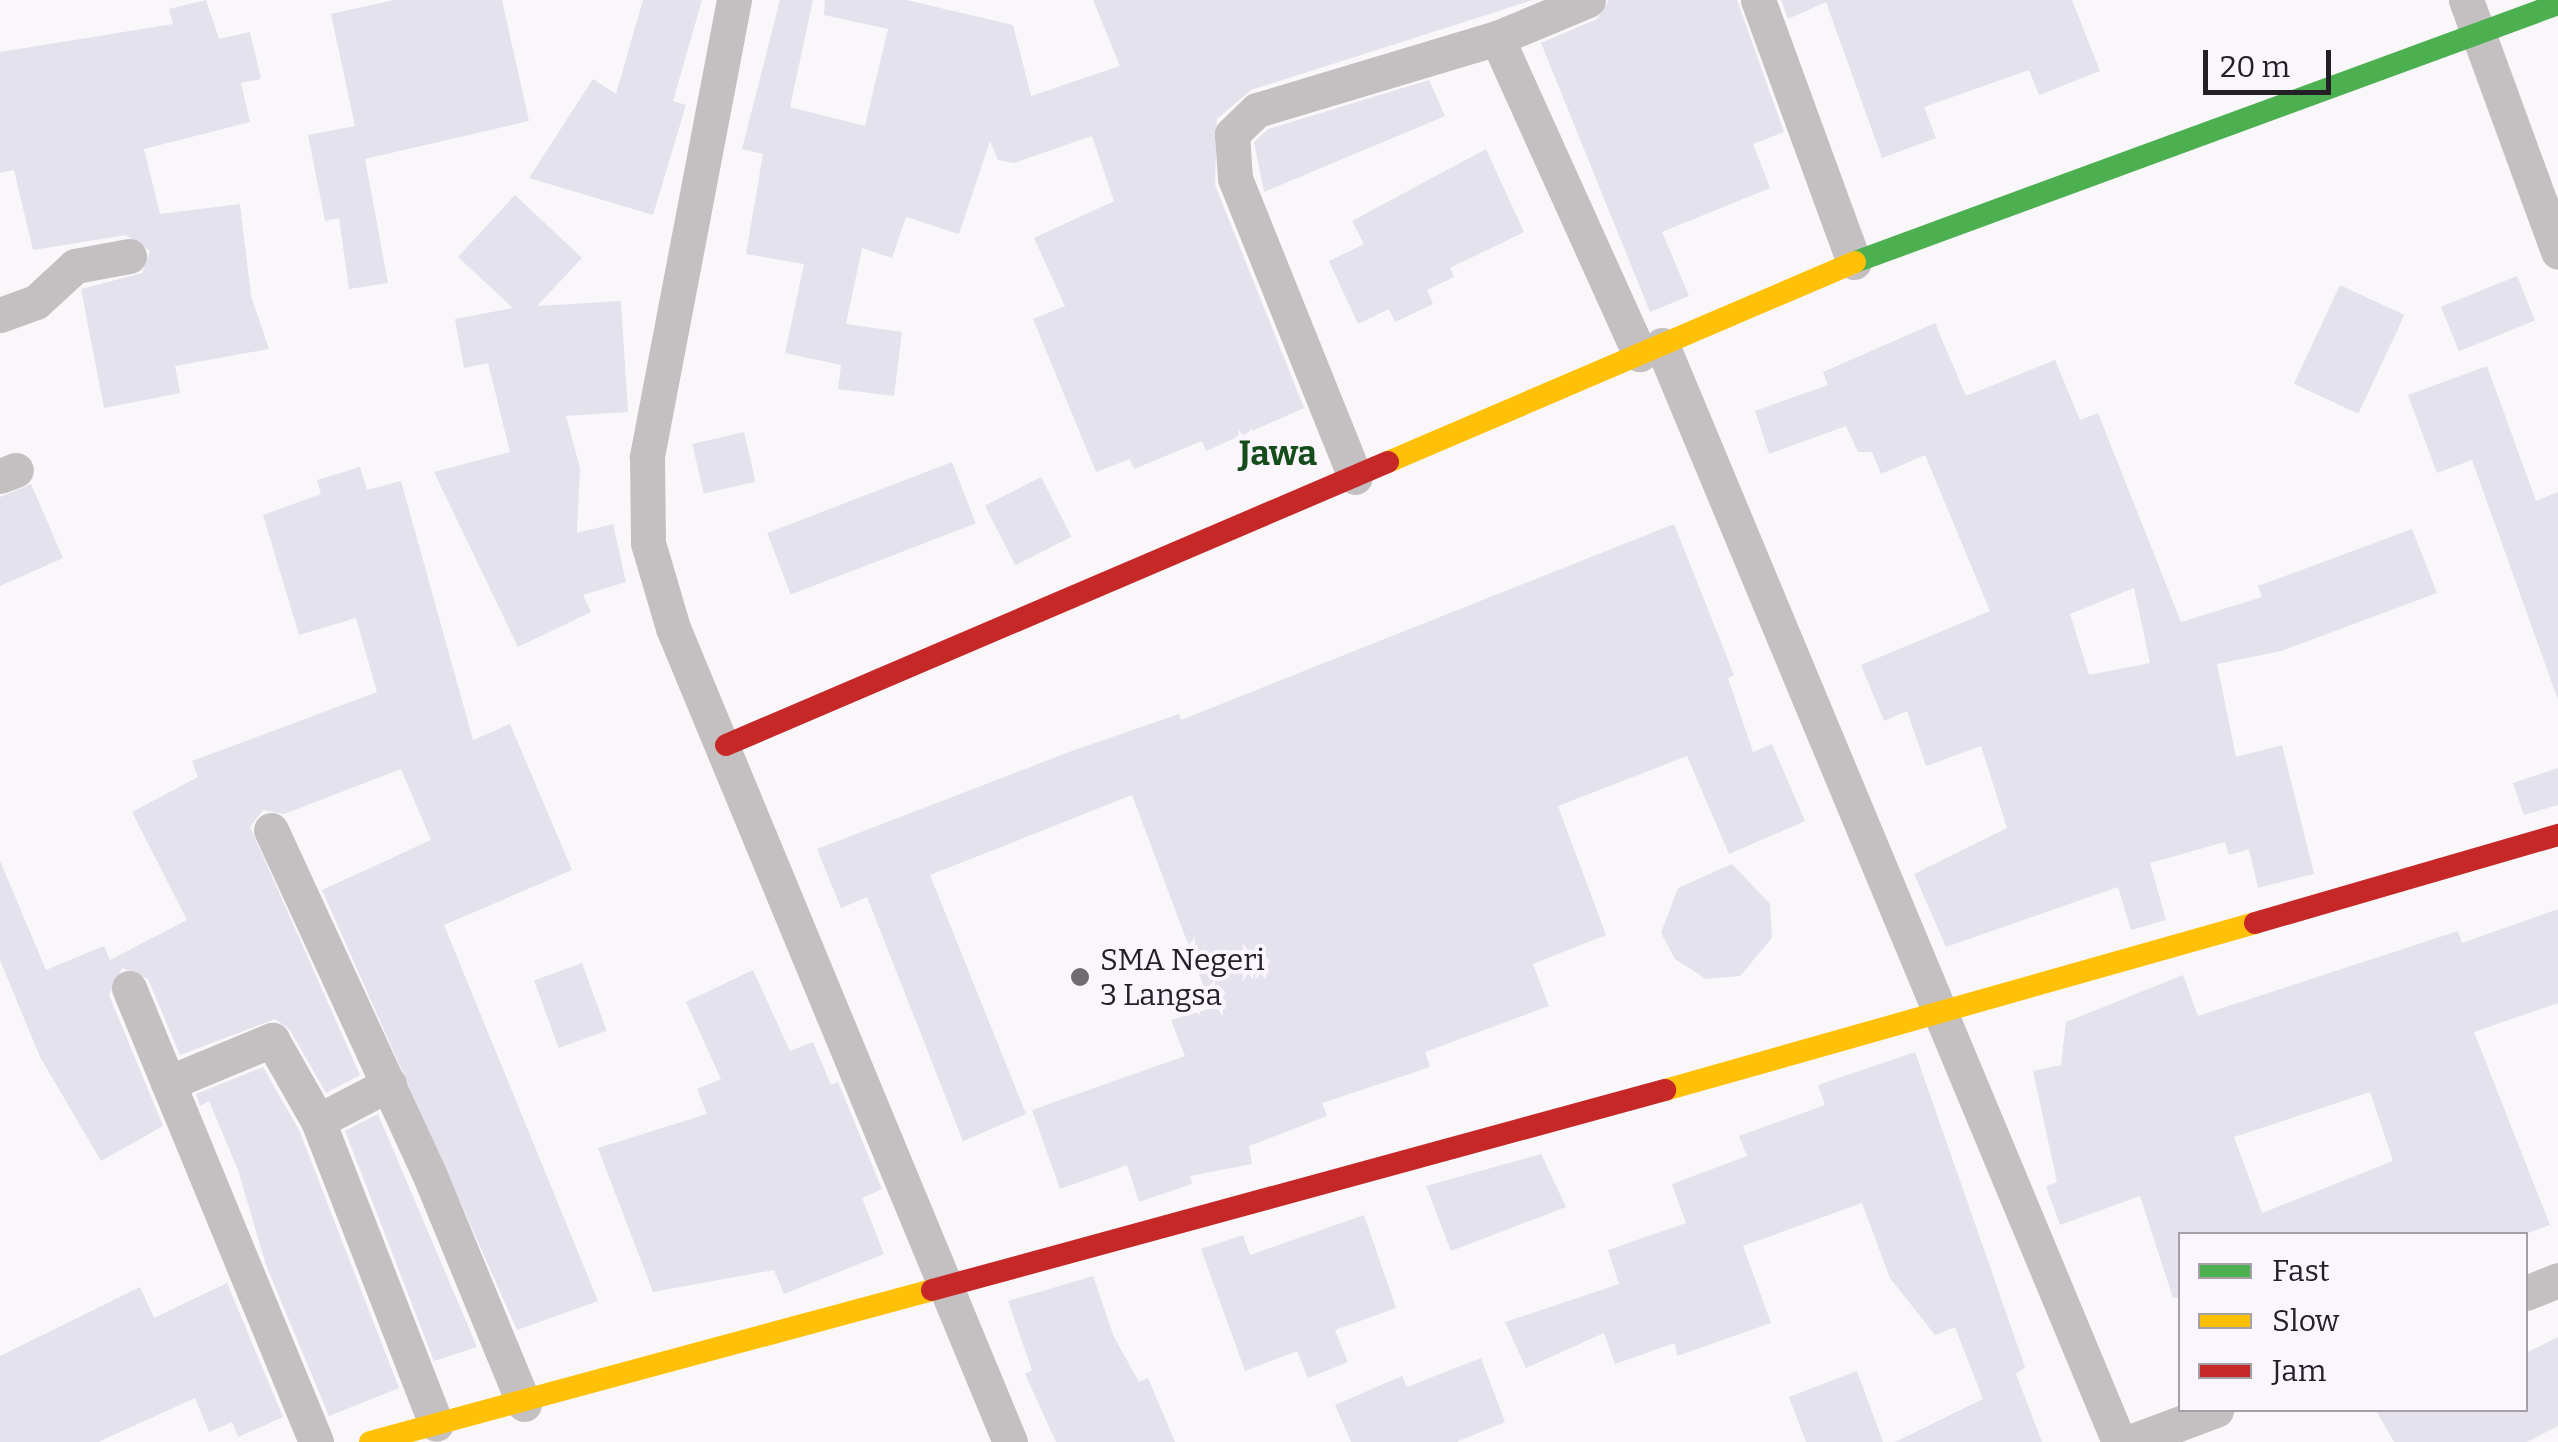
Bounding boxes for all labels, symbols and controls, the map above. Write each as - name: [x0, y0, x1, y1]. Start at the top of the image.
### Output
- scale bar: [2208, 30, 2336, 92]
- text: 20 m: [2220, 49, 2290, 85]
- district label: Jawa: [1239, 432, 1317, 474]
- place label: SMA Negeri 3 Langsa: [1100, 942, 1265, 1012]
- marker: SMA Negeri 3 Langsa: [1069, 966, 1091, 988]
- legend: [2178, 1232, 2528, 1412]
- text: Fast: [2272, 1253, 2330, 1289]
- text: Slow: [2272, 1303, 2339, 1339]
- text: Jam: [2272, 1353, 2326, 1389]

